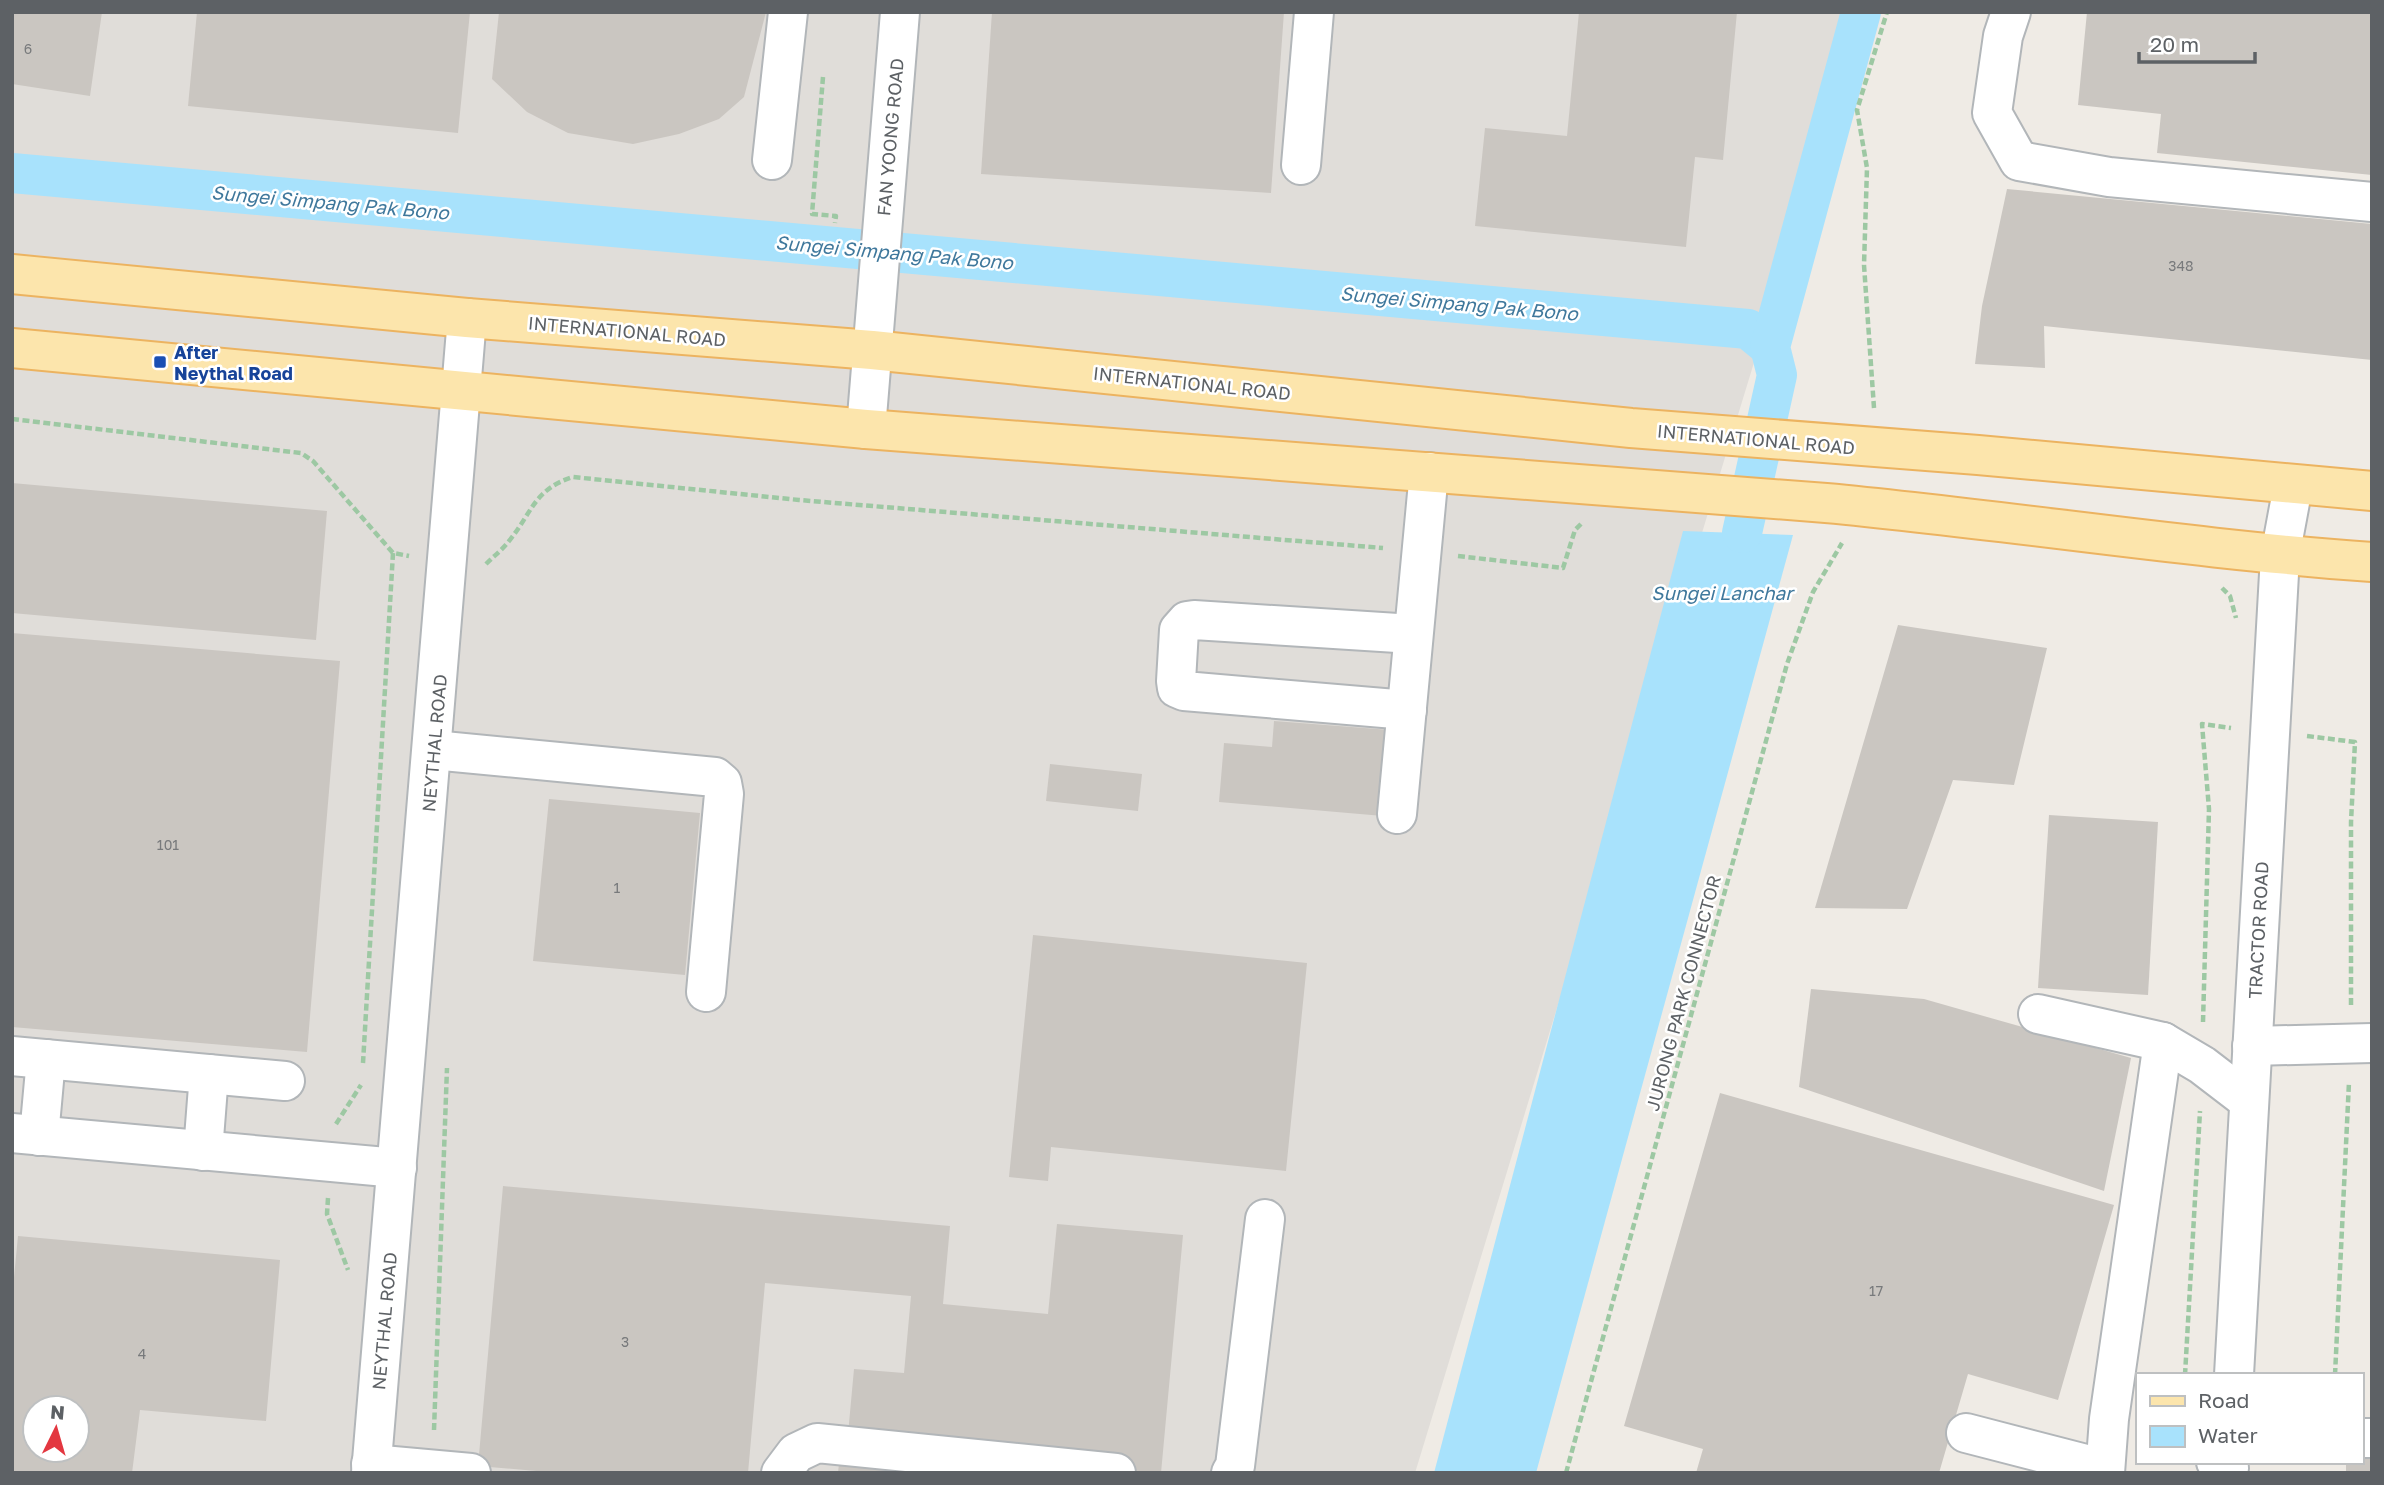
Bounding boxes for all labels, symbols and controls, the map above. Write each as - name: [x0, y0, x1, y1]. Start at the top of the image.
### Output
- scale bar: [2139, 21, 2254, 65]
- text: 20 m: [2150, 31, 2199, 57]
- house number: 6: [24, 40, 32, 57]
- street label: FAN YOONG ROAD: [872, 57, 908, 217]
- water label: Sungei Simpang Pak Bono: [210, 180, 451, 224]
- water label: Sungei Simpang Pak Bono: [774, 230, 1015, 274]
- house number: 348: [2168, 257, 2194, 274]
- water label: Sungei Simpang Pak Bono: [1339, 281, 1580, 325]
- street label: INTERNATIONAL ROAD: [527, 311, 727, 351]
- place label: After Neythal Road: [174, 341, 293, 384]
- marker: After Neythal Road: [152, 354, 168, 370]
- street label: INTERNATIONAL ROAD: [1092, 362, 1292, 404]
- street label: INTERNATIONAL ROAD: [1656, 419, 1856, 459]
- water label: Sungei Lanchar: [1651, 581, 1795, 604]
- street label: NEYTHAL ROAD: [417, 673, 451, 813]
- house number: 101: [157, 836, 179, 853]
- street label: TRACTOR ROAD: [2243, 861, 2273, 999]
- street label: JURONG PARK CONNECTOR: [1641, 873, 1725, 1113]
- house number: 1: [614, 879, 621, 896]
- street label: NEYTHAL ROAD: [367, 1251, 401, 1391]
- house number: 17: [1869, 1282, 1883, 1299]
- house number: 3: [621, 1333, 629, 1350]
- house number: 4: [138, 1345, 146, 1362]
- legend: [2136, 1373, 2363, 1464]
- text: Road: [2198, 1387, 2249, 1413]
- north arrow: [21, 1394, 91, 1464]
- text: N: [49, 1399, 66, 1424]
- text: Water: [2198, 1422, 2258, 1448]

